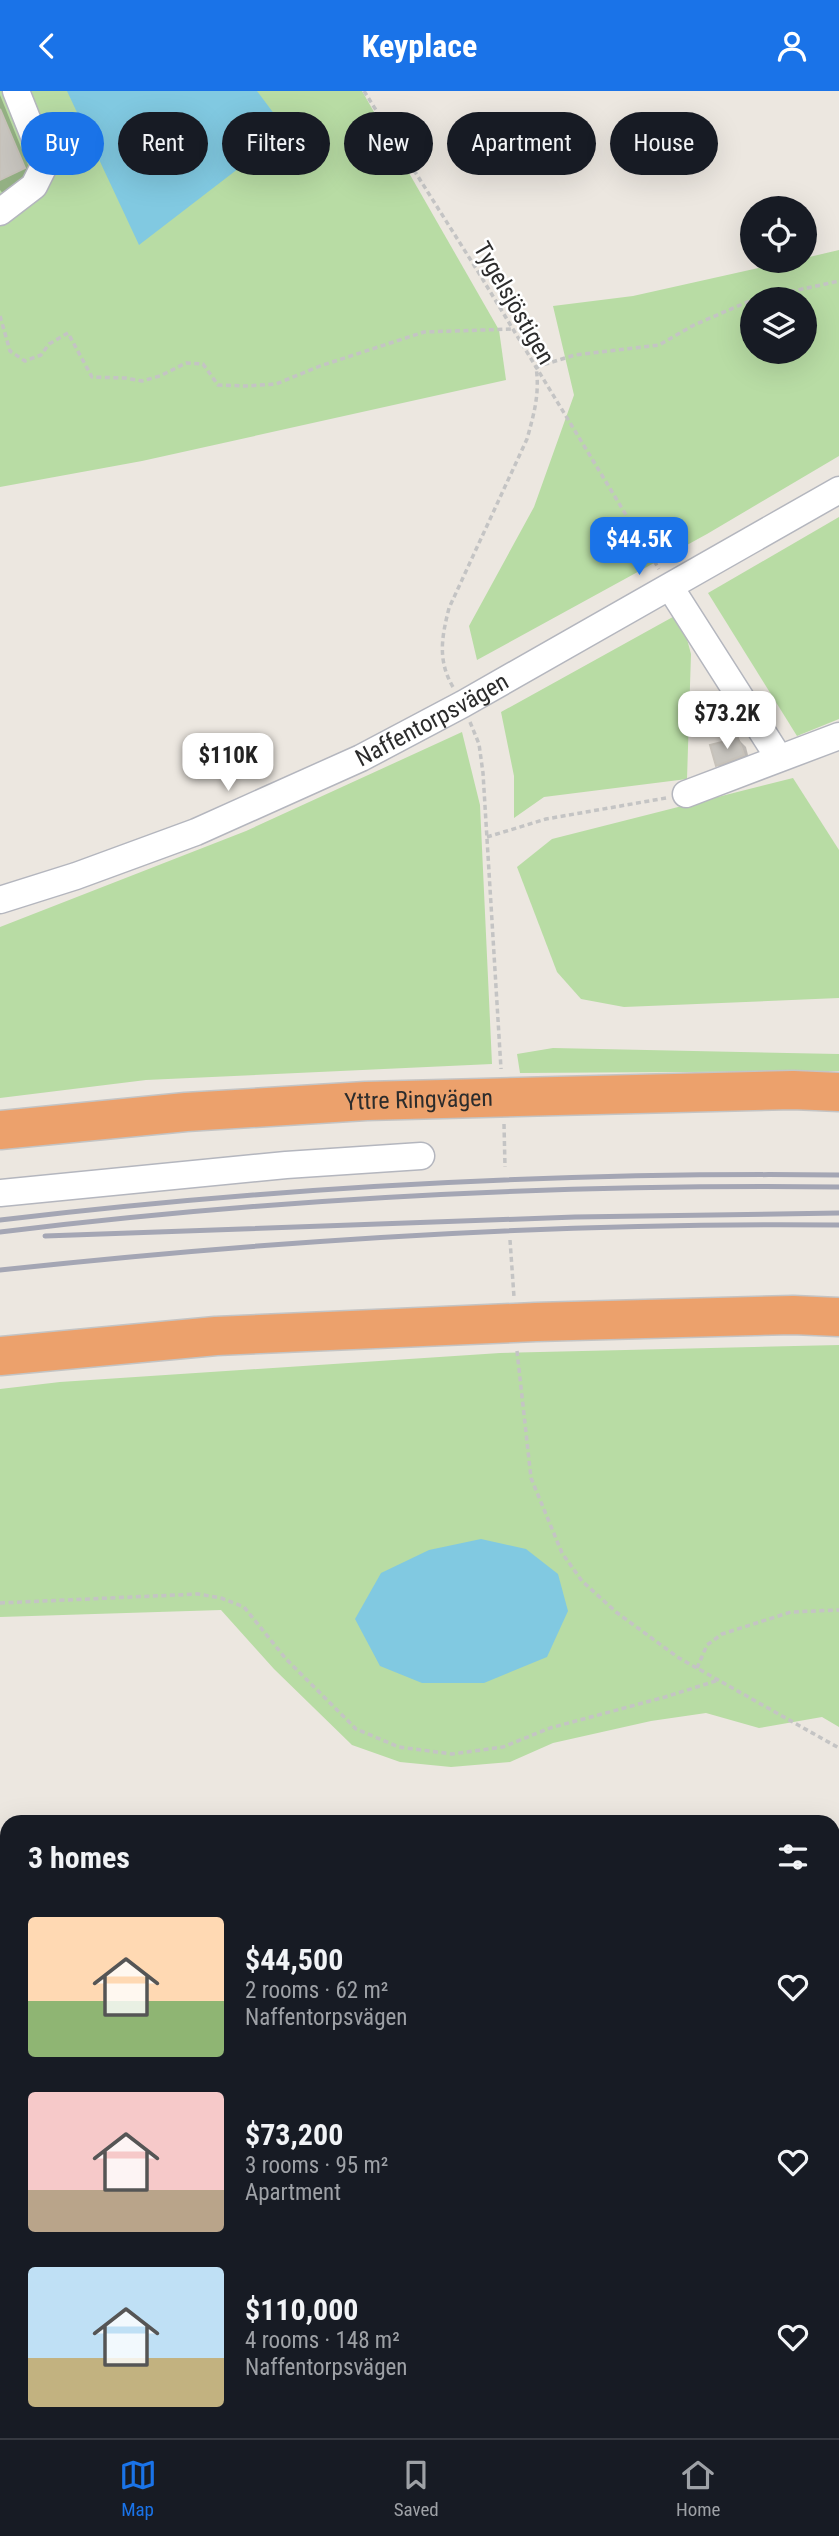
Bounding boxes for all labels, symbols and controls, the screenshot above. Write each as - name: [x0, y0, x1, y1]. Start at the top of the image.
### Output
- icon: back: [28, 27, 66, 65]
- text: Keyplace: [362, 27, 477, 65]
- icon: person: [773, 27, 811, 65]
- chip: Buy: [21, 112, 104, 175]
- chip: Rent: [118, 112, 208, 175]
- chip: Filters: [222, 112, 330, 175]
- chip: New: [344, 112, 433, 175]
- chip: Apartment: [447, 112, 596, 175]
- chip: House: [610, 112, 718, 175]
- map controls: [740, 196, 817, 364]
- button: locate: [740, 196, 817, 273]
- street label: Tygelsjöstigen: [468, 237, 560, 369]
- button: layers: [740, 287, 817, 364]
- pin: $44.5K: [582, 517, 696, 577]
- text: $44.5K: [606, 526, 672, 553]
- street label: Naffentorpsvägen: [351, 667, 513, 772]
- pin: $73.2K: [670, 691, 784, 751]
- text: $73.2K: [694, 700, 760, 727]
- pin: $110K: [179, 733, 277, 793]
- text: $110K: [198, 742, 258, 769]
- street label: Yttre Ringvägen: [344, 1084, 493, 1116]
- icon: filters: [774, 1838, 812, 1876]
- text: 3 homes: [28, 1840, 130, 1875]
- text: $44,500: [245, 1942, 343, 1977]
- icon: home: [84, 1945, 168, 2029]
- icon: heart: [774, 1968, 812, 2006]
- text: 2 rooms · 62 m²: [245, 1977, 388, 2004]
- text: Naffentorpsvägen: [245, 2004, 407, 2031]
- text: $73,200: [245, 2117, 343, 2152]
- icon: home: [84, 2120, 168, 2204]
- icon: heart: [774, 2143, 812, 2181]
- text: 3 rooms · 95 m²: [245, 2152, 388, 2179]
- text: Apartment: [245, 2179, 341, 2206]
- text: $110,000: [245, 2292, 358, 2327]
- icon: home: [84, 2295, 168, 2379]
- icon: heart: [774, 2318, 812, 2356]
- text: 4 rooms · 148 m²: [245, 2327, 400, 2354]
- text: Naffentorpsvägen: [245, 2354, 407, 2381]
- tab: Map: [119, 2456, 157, 2521]
- tab: Saved: [394, 2456, 439, 2521]
- tab: Home: [676, 2456, 720, 2521]

